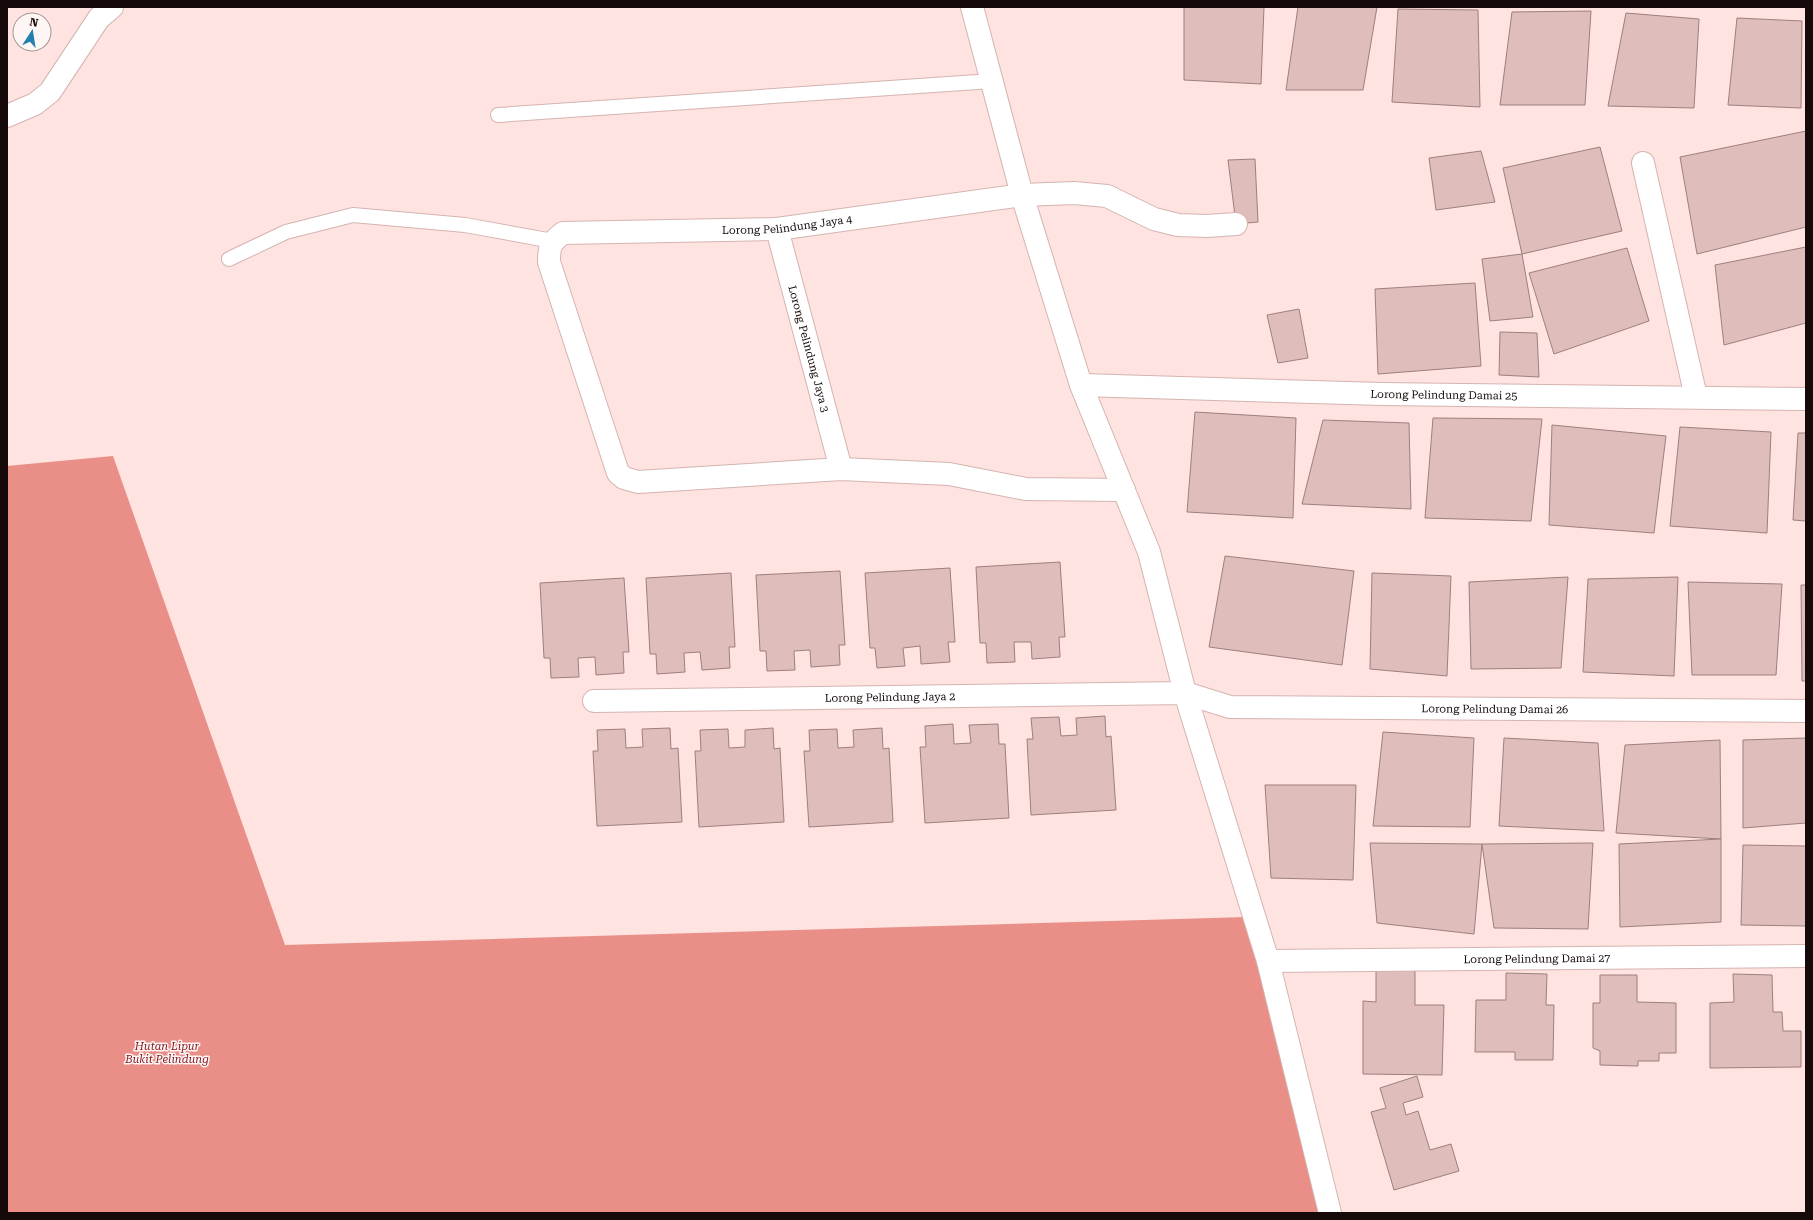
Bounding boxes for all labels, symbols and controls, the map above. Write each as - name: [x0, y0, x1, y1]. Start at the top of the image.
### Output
- north arrow: [12, 12, 52, 52]
- text: N: [28, 15, 40, 30]
- street label: Lorong Pelindung Jaya 4: [722, 213, 854, 237]
- street label: Lorong Pelindung Jaya 3: [785, 284, 832, 414]
- street label: Lorong Pelindung Damai 25: [1370, 388, 1517, 403]
- street label: Lorong Pelindung Jaya 2: [825, 690, 955, 705]
- street label: Lorong Pelindung Damai 26: [1421, 702, 1568, 716]
- street label: Lorong Pelindung Damai 27: [1463, 952, 1611, 966]
- park label: Hutan Lipur Bukit Pelindung: [124, 1040, 209, 1066]

